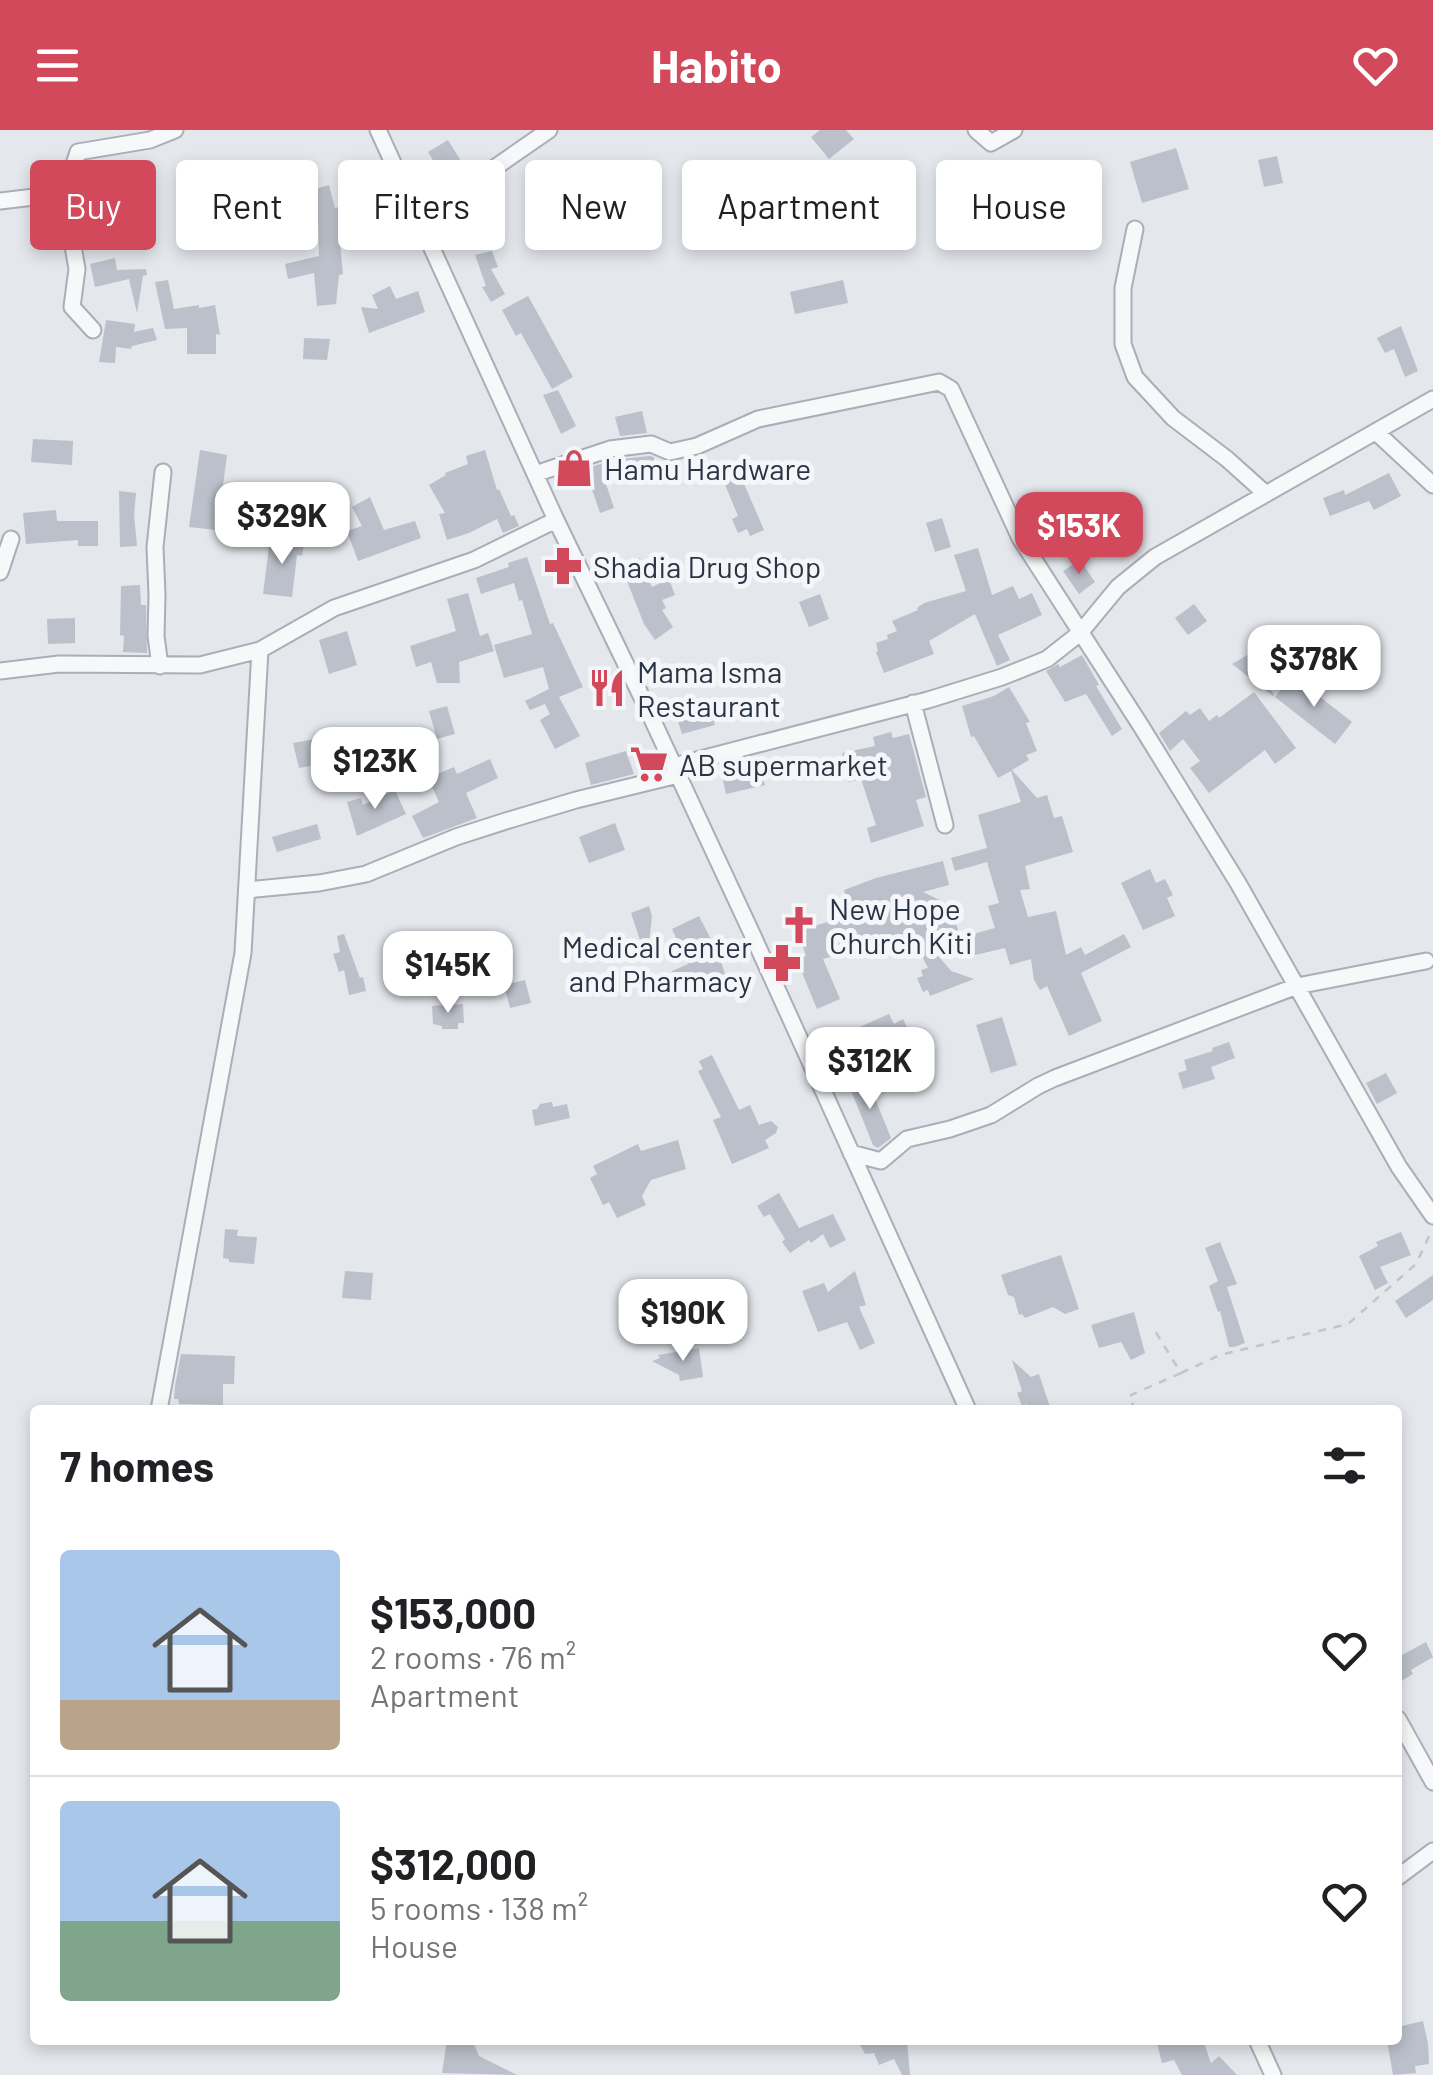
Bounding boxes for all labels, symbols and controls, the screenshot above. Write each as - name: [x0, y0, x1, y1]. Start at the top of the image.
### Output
- icon: menu: [30, 38, 85, 93]
- text: Habito: [651, 38, 782, 92]
- icon: heart: [1348, 38, 1403, 93]
- chip: Buy: [30, 160, 156, 250]
- chip: Rent: [176, 160, 318, 250]
- chip: Filters: [338, 160, 505, 250]
- chip: New: [525, 160, 662, 250]
- chip: Apartment: [682, 160, 916, 250]
- chip: House: [936, 160, 1102, 250]
- shop icon: Hamu Hardware: [553, 447, 595, 489]
- place label: Hamu Hardware: [604, 450, 811, 486]
- pin: $329K: [212, 482, 352, 567]
- pin: $153K: [1009, 492, 1149, 577]
- text: $329K: [237, 495, 327, 533]
- text: $153K: [1037, 505, 1121, 543]
- pharmacy icon: Shadia Drug Shop: [542, 545, 584, 587]
- place label: Shadia Drug Shop: [593, 548, 821, 584]
- pin: $378K: [1244, 625, 1384, 710]
- text: $378K: [1270, 638, 1358, 676]
- place label: Mama Isma Restaurant: [637, 653, 782, 723]
- restaurant icon: Mama Isma Restaurant: [586, 667, 628, 709]
- pin: $123K: [305, 727, 445, 812]
- text: $123K: [333, 740, 417, 778]
- supermarket icon: AB supermarket: [628, 743, 670, 785]
- place label: AB supermarket: [679, 746, 888, 782]
- place label: New Hope Church Kiti: [829, 890, 973, 960]
- church icon: New Hope Church Kiti: [778, 904, 820, 946]
- place label: Medical center and Pharmacy: [562, 928, 752, 998]
- pin: $145K: [378, 931, 518, 1016]
- pharmacy icon: Medical center and Pharmacy: [761, 942, 803, 984]
- text: $145K: [405, 944, 491, 982]
- pin: $312K: [800, 1027, 940, 1112]
- text: $312K: [828, 1040, 912, 1078]
- pin: $190K: [613, 1279, 753, 1364]
- text: $190K: [641, 1292, 725, 1330]
- icon: filters: [1317, 1438, 1372, 1493]
- text: 7 homes: [60, 1440, 214, 1490]
- text: $153,000: [370, 1587, 536, 1637]
- icon: home: [140, 1590, 260, 1710]
- icon: heart: [1317, 1623, 1372, 1678]
- text: 2 rooms · 76 m²: [370, 1637, 576, 1675]
- text: Apartment: [370, 1675, 519, 1713]
- text: $312,000: [370, 1838, 537, 1888]
- icon: home: [140, 1841, 260, 1961]
- icon: heart: [1317, 1874, 1372, 1929]
- text: 5 rooms · 138 m²: [370, 1888, 588, 1926]
- text: House: [370, 1926, 458, 1964]

